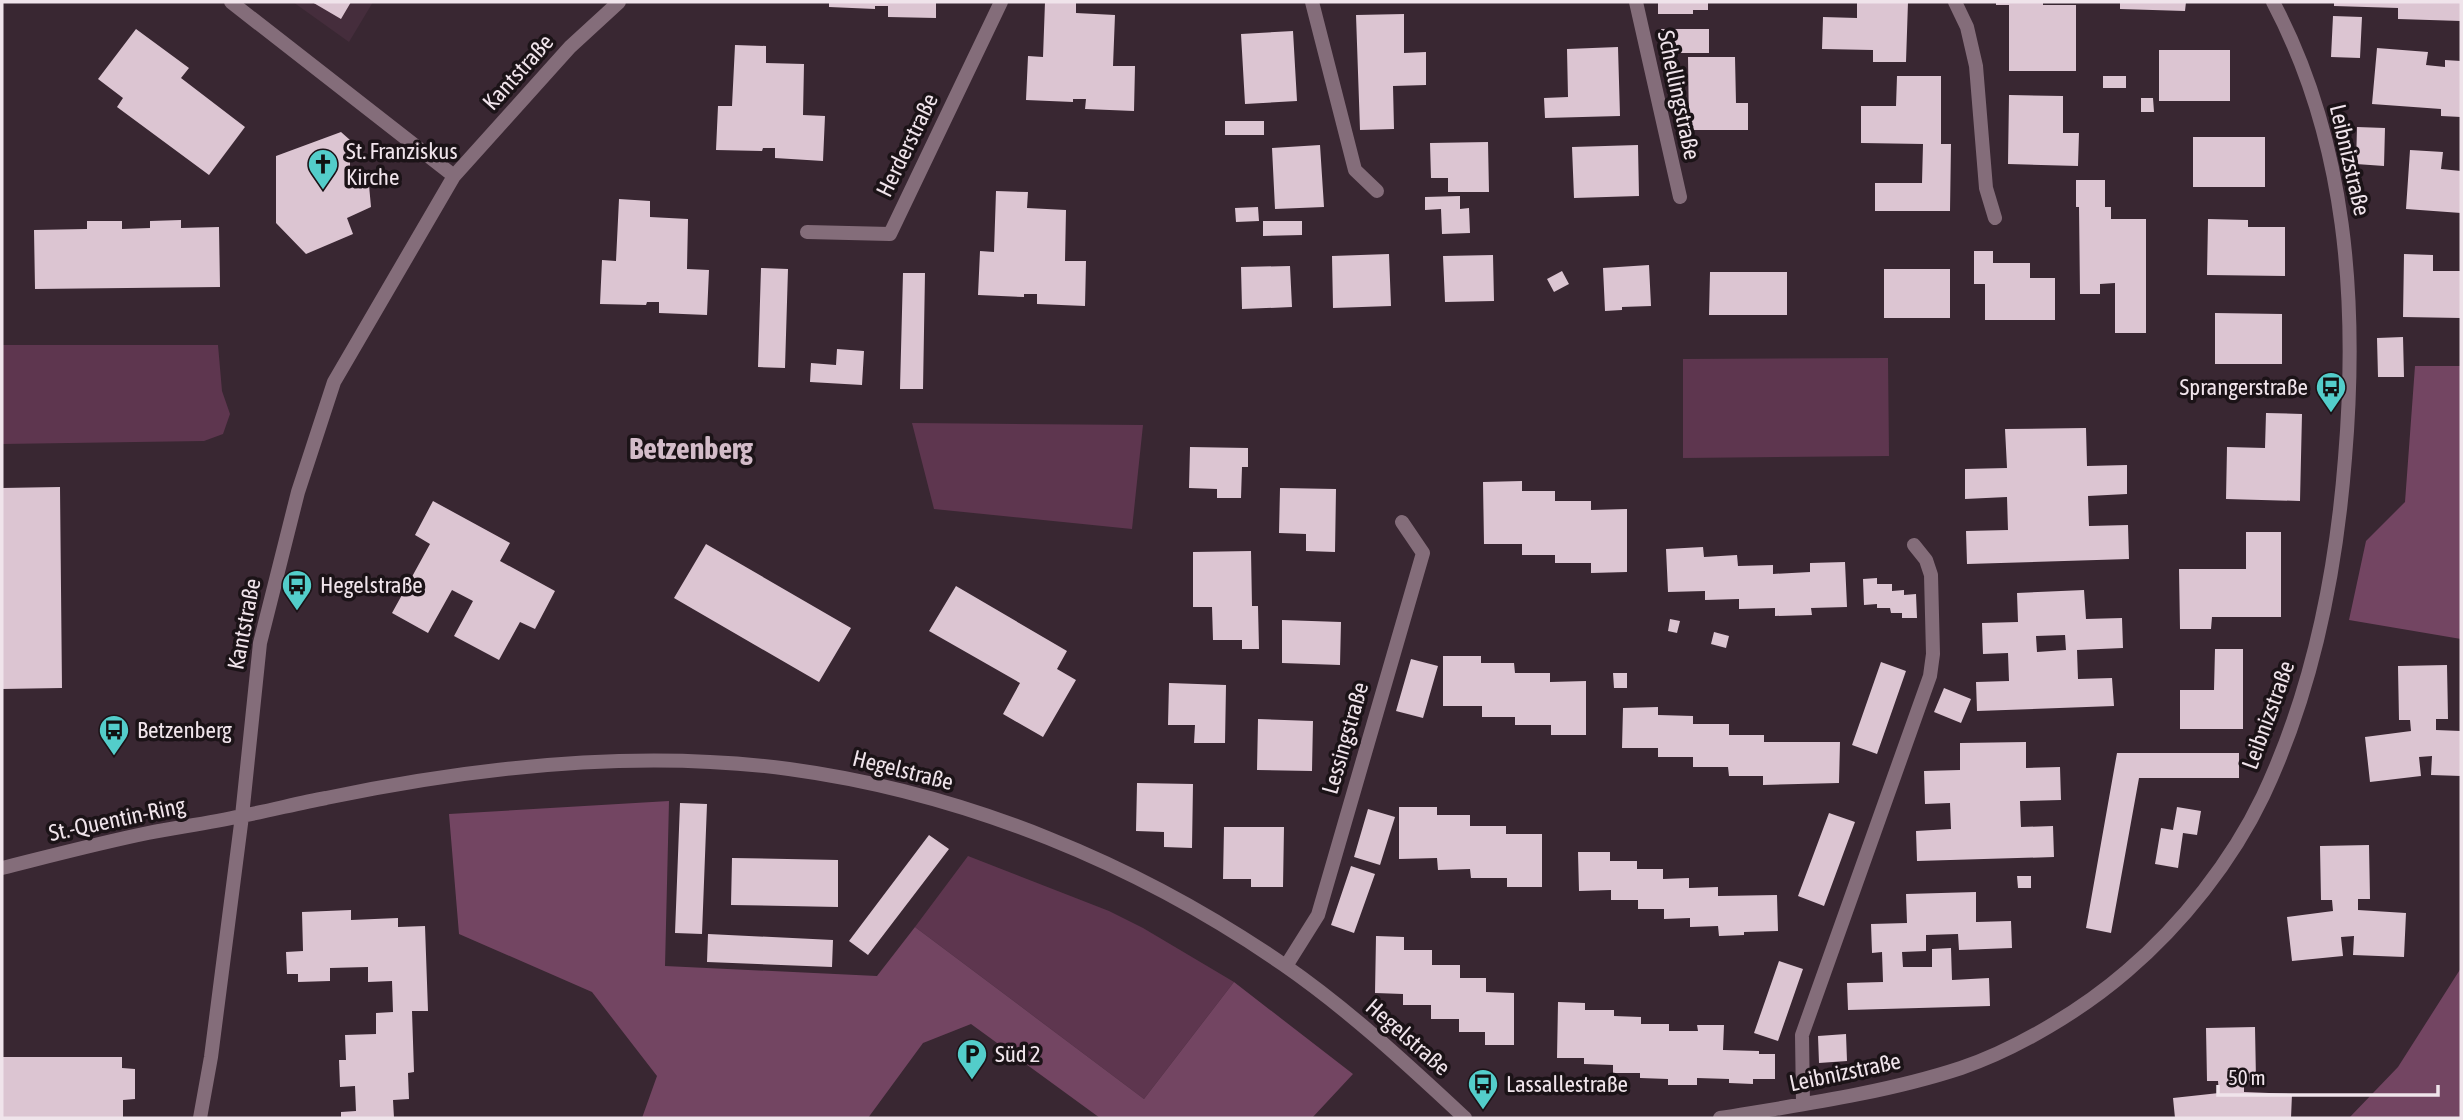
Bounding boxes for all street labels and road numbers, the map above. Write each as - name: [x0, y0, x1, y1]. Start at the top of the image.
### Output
- street label: Schellingstraße: [1653, 28, 1705, 162]
- street label: Kantstraße: [477, 29, 559, 115]
- street label: Herderstraße: [871, 89, 943, 201]
- street label: Leibnizstraße: [2325, 102, 2375, 218]
- street label: Kantstraße: [222, 576, 266, 672]
- street label: Leibnizstraße: [2236, 657, 2300, 773]
- street label: Lessingstraße: [1317, 679, 1373, 797]
- street label: Hegelstraße: [850, 745, 956, 795]
- street label: St.-Quentin-Ring: [46, 792, 188, 846]
- street label: Hegelstraße: [1361, 993, 1455, 1081]
- street label: Leibnizstraße: [1787, 1048, 1903, 1096]

